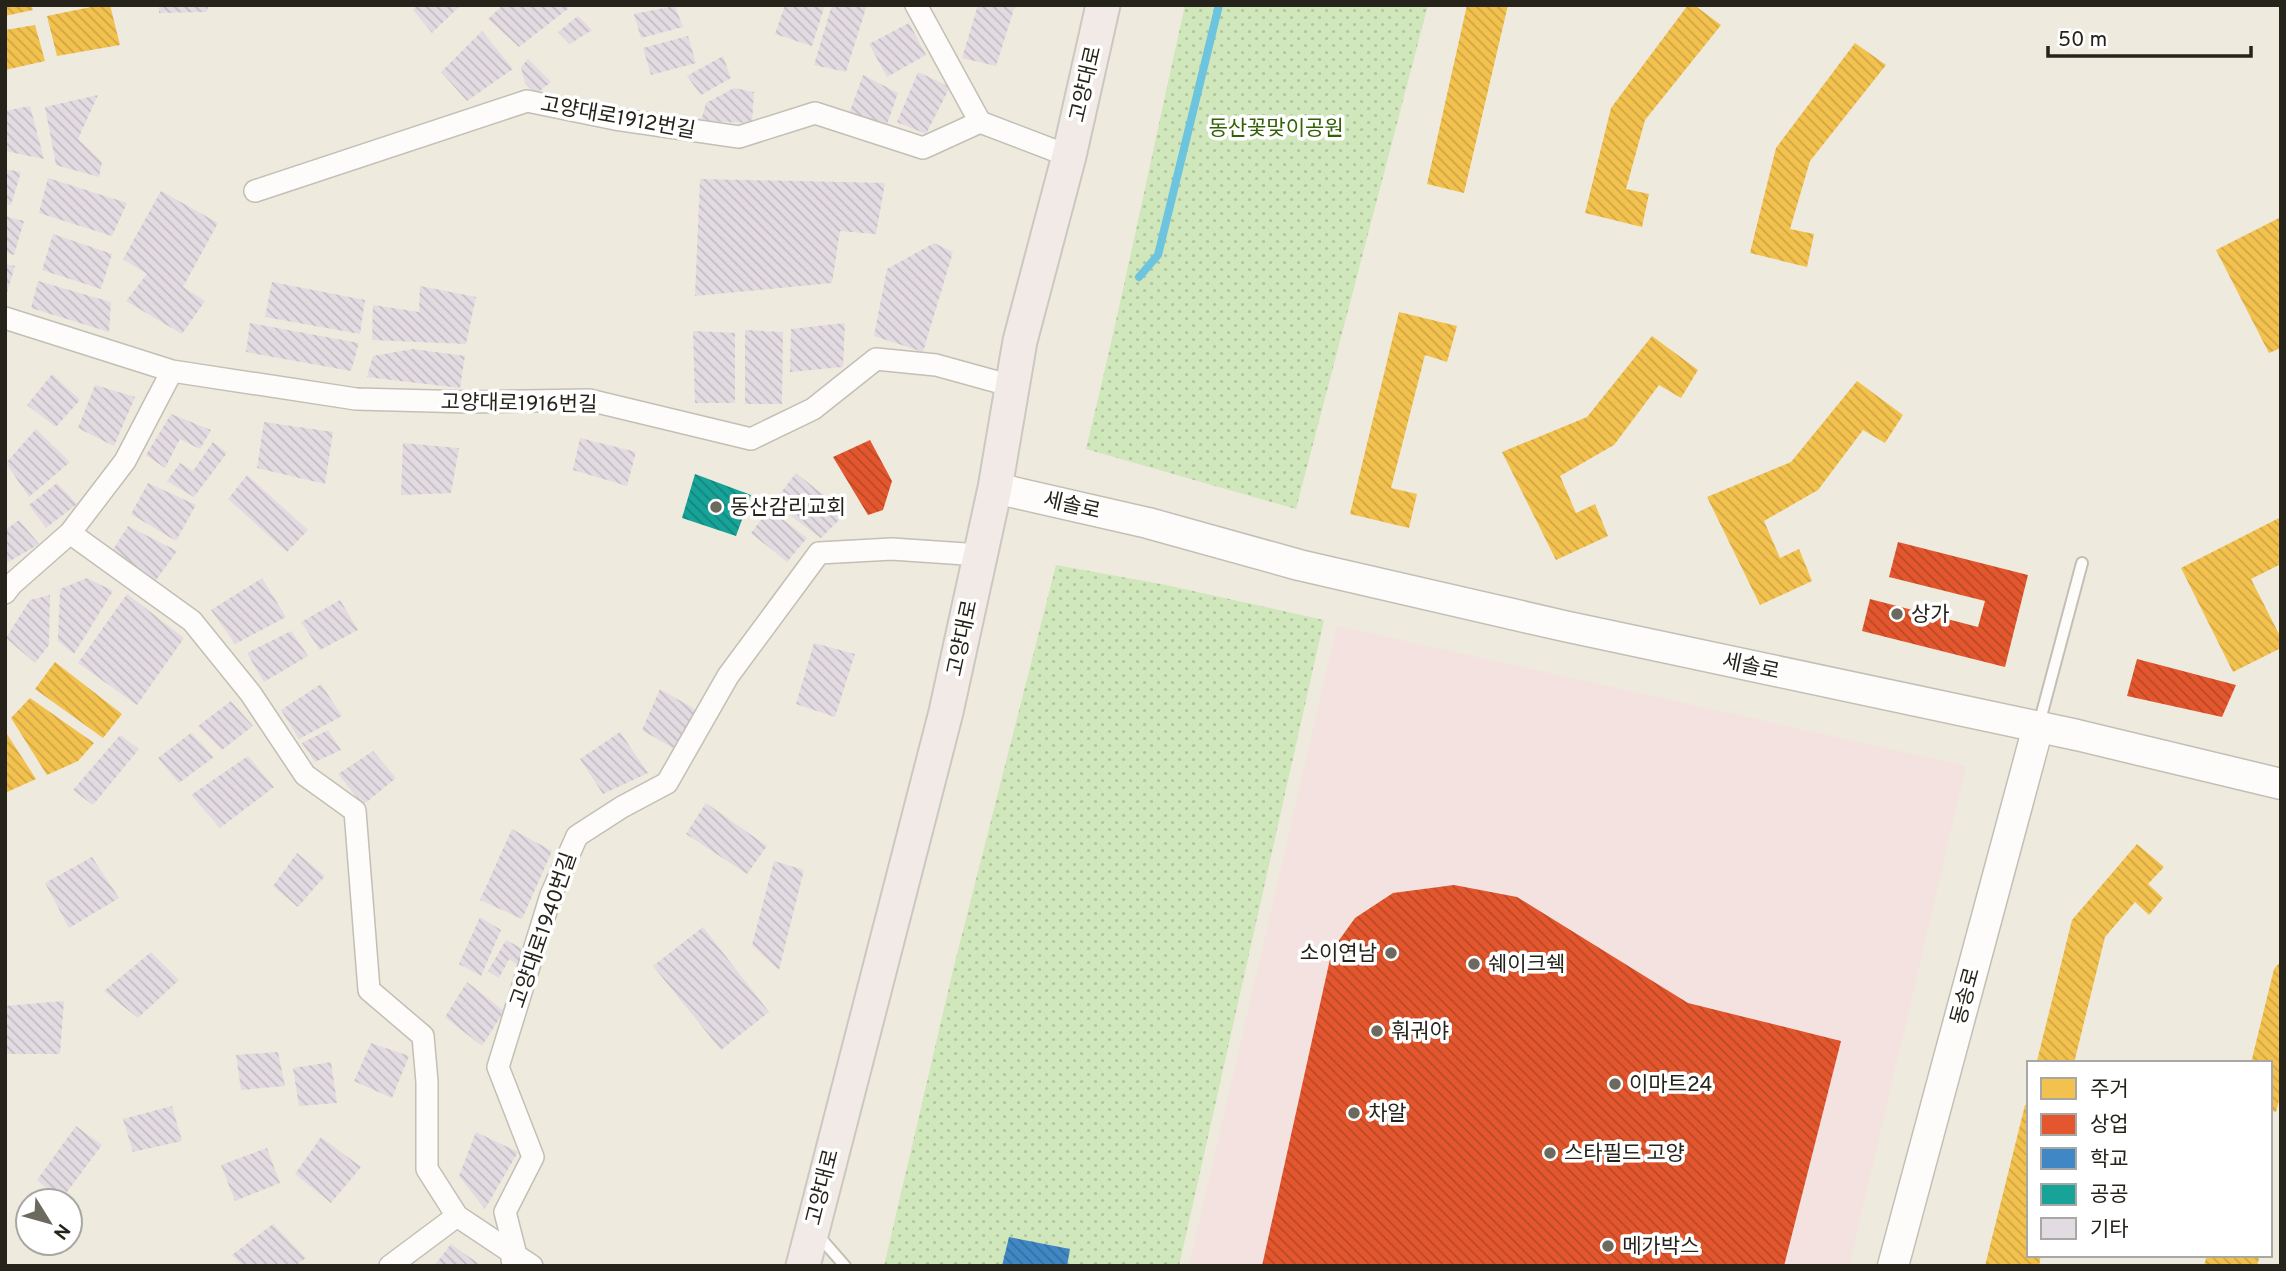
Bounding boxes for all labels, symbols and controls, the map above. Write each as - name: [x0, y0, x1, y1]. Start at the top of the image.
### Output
- scale bar: [2048, 14, 2251, 58]
- text: 50 m: [2058, 27, 2107, 54]
- street label: 고양대로: [1065, 44, 1108, 125]
- street label: 고양대로1912번길: [538, 92, 697, 145]
- park label: 동산꽃맞이공원: [1208, 116, 1344, 143]
- street label: 고양대로1916번길: [440, 390, 598, 419]
- street label: 세솔로: [1040, 487, 1103, 526]
- place label: 동산감리교회: [730, 495, 846, 522]
- marker: 동산감리교회: [708, 499, 724, 515]
- street label: 고양대로: [942, 598, 985, 679]
- place label: 상가: [1911, 602, 1950, 629]
- marker: 상가: [1889, 606, 1905, 622]
- street label: 세솔로: [1720, 648, 1782, 687]
- street label: 고양대로1940번길: [505, 849, 584, 1012]
- place label: 소이연남: [1300, 941, 1377, 968]
- marker: 소이연남: [1383, 945, 1399, 961]
- place label: 쉐이크쉑: [1488, 952, 1565, 979]
- marker: 쉐이크쉑: [1466, 956, 1482, 972]
- street label: 동송로: [1946, 965, 1987, 1028]
- place label: 훠궈야: [1391, 1019, 1449, 1046]
- marker: 훠궈야: [1369, 1023, 1385, 1039]
- legend: [2027, 1061, 2272, 1257]
- place label: 이마트24: [1629, 1072, 1713, 1099]
- marker: 이마트24: [1607, 1076, 1623, 1092]
- text: 주거: [2090, 1077, 2129, 1104]
- place label: 차알: [1368, 1101, 1407, 1128]
- marker: 차알: [1346, 1105, 1362, 1121]
- text: 상업: [2090, 1112, 2129, 1139]
- place label: 스타필드 고양: [1564, 1141, 1685, 1168]
- marker: 스타필드 고양: [1542, 1145, 1558, 1161]
- street label: 고양대로: [801, 1147, 846, 1228]
- text: 학교: [2090, 1147, 2129, 1174]
- text: 공공: [2090, 1182, 2129, 1209]
- north arrow: [14, 1187, 84, 1257]
- text: 기타: [2090, 1217, 2129, 1244]
- text: N: [47, 1218, 75, 1244]
- place label: 메가박스: [1622, 1234, 1699, 1261]
- marker: 메가박스: [1600, 1238, 1616, 1254]

